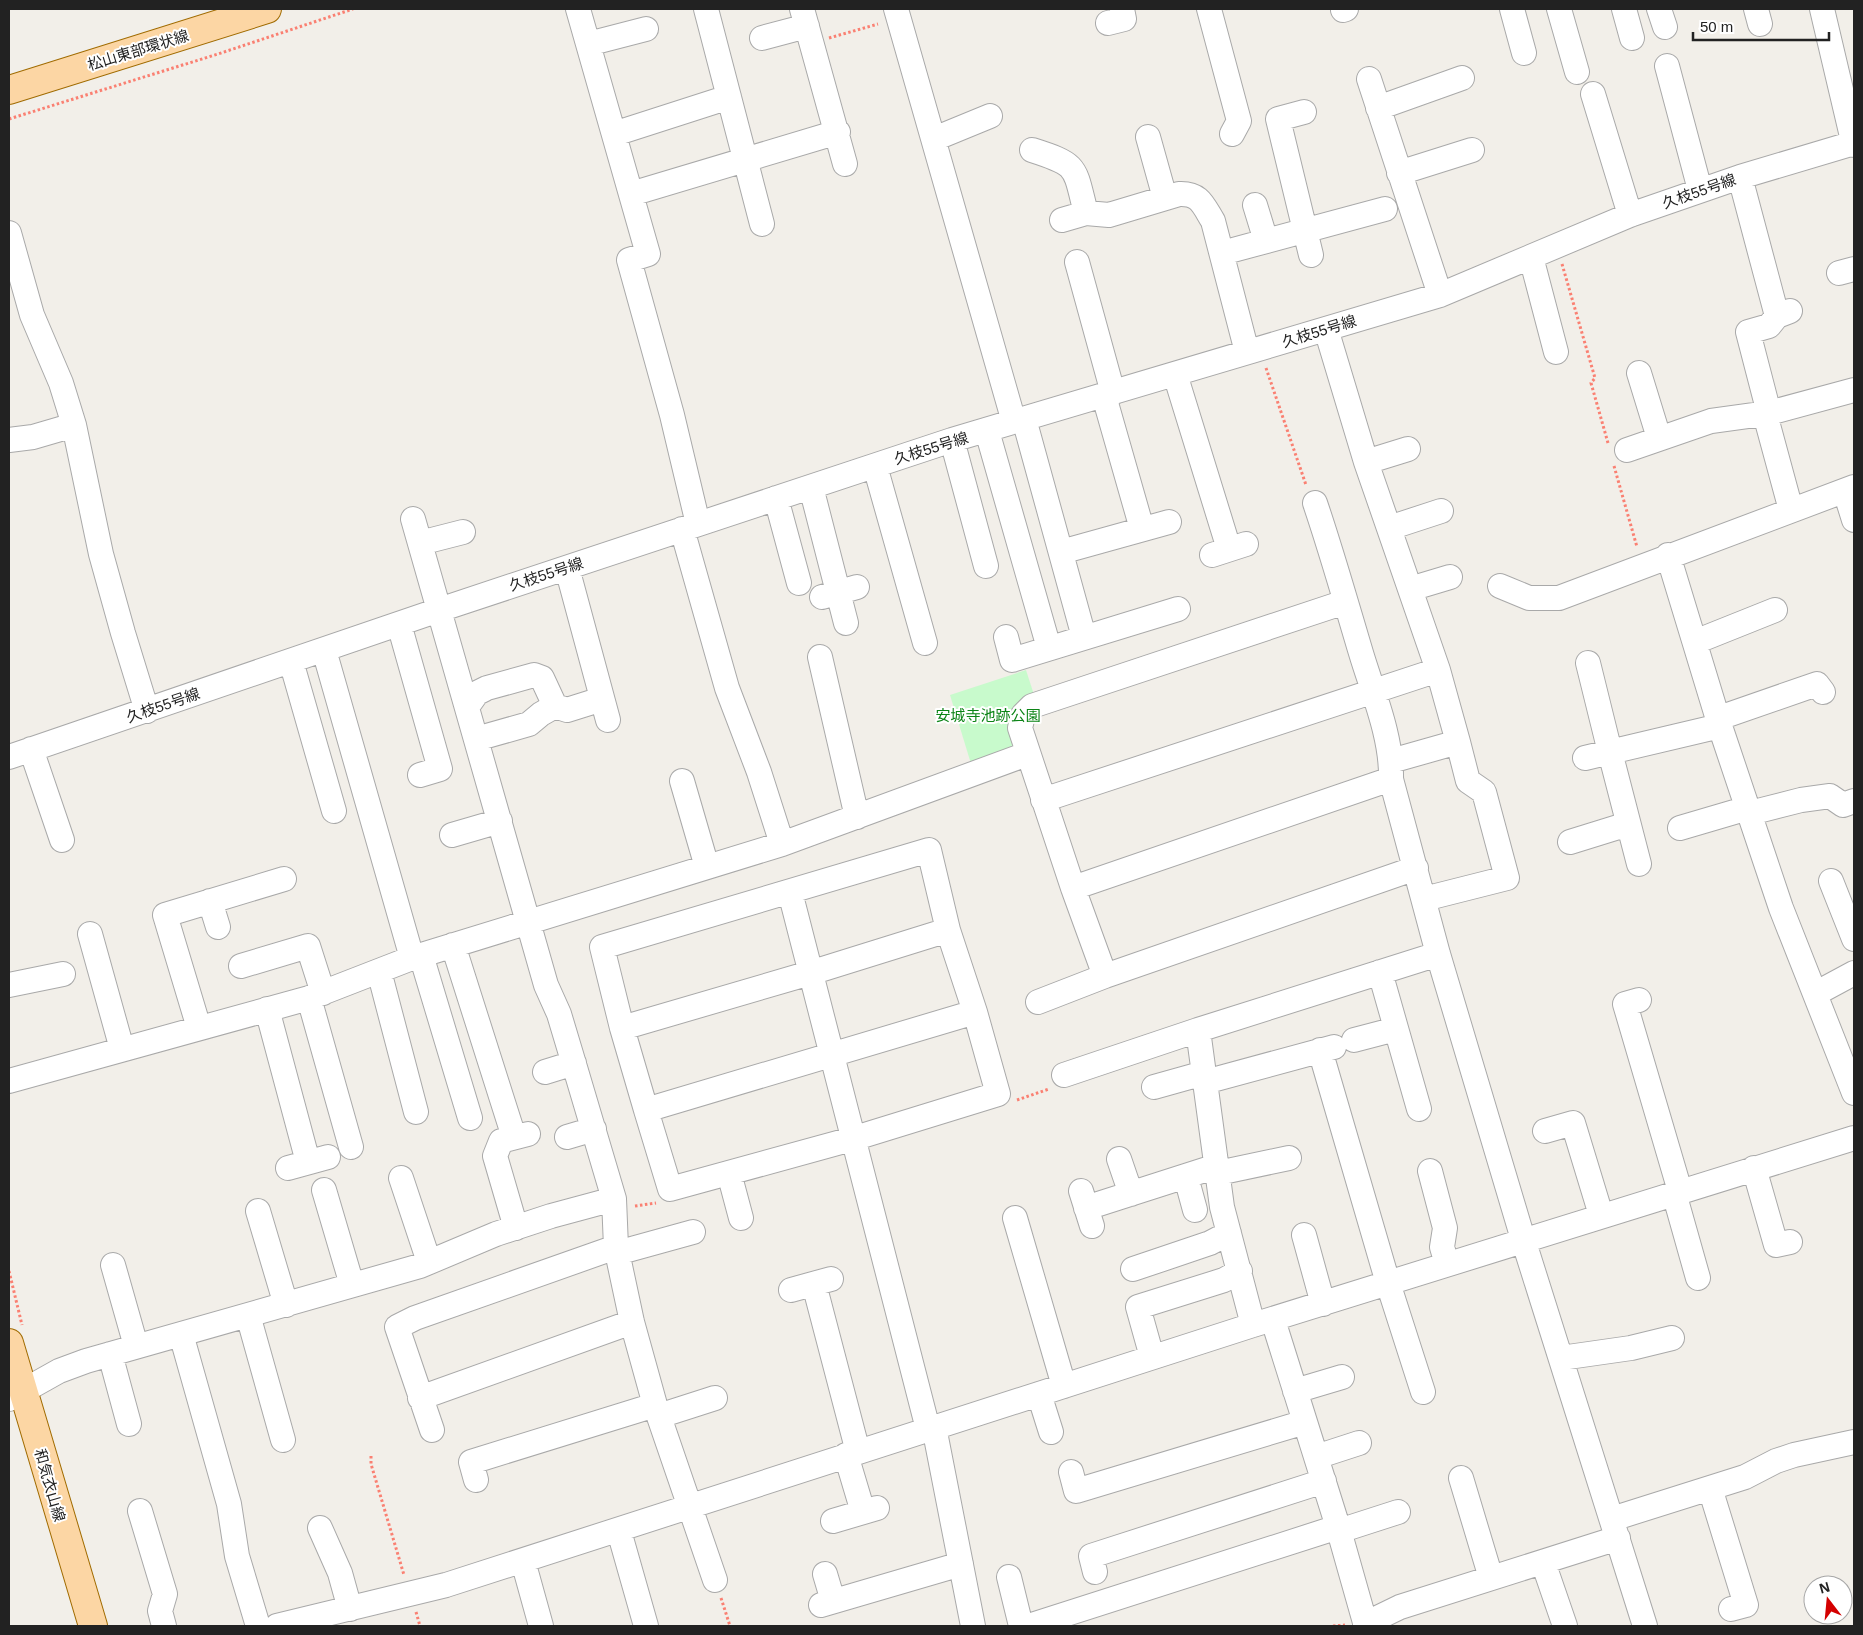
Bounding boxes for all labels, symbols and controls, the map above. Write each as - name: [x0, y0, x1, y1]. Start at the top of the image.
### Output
- scale bar: [1693, 10, 1829, 42]
- text: 50 m: [1700, 18, 1733, 35]
- street label: 松山東部環状線: [85, 27, 191, 73]
- street label: 久枝55号線: [1660, 170, 1738, 212]
- street label: 久枝55号線: [1280, 312, 1358, 350]
- street label: 久枝55号線: [892, 429, 970, 467]
- street label: 久枝55号線: [507, 554, 585, 594]
- street label: 久枝55号線: [124, 684, 202, 726]
- park label: 安城寺池跡公園: [935, 707, 1041, 724]
- street label: 和気衣山線: [31, 1447, 69, 1523]
- north arrow: [1803, 1575, 1853, 1625]
- text: N: [1817, 1578, 1831, 1597]

